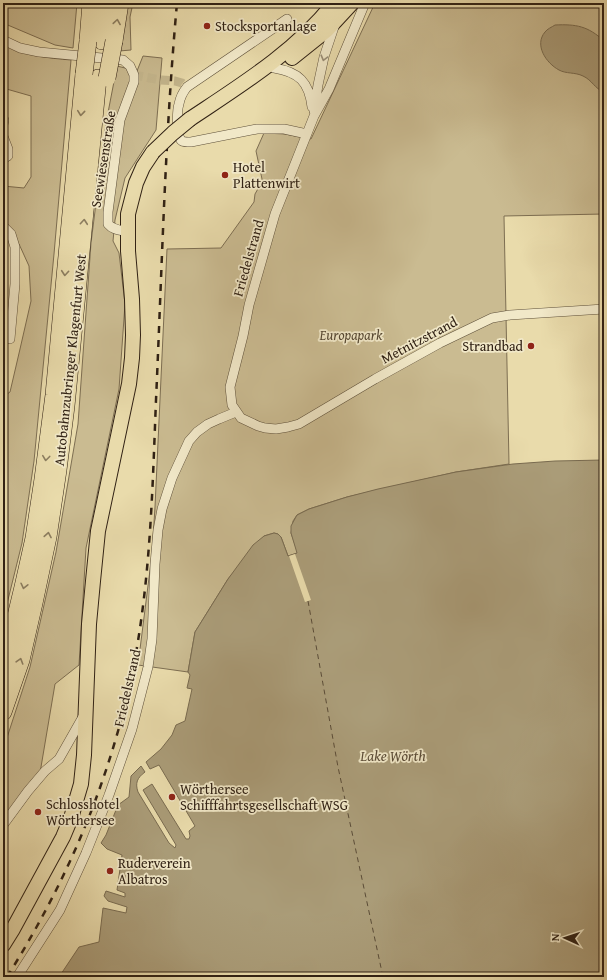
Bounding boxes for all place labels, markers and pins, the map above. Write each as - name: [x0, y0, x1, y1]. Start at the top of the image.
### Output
- place label: Stocksportanlage: [215, 16, 317, 36]
- marker: Stocksportanlage: [202, 21, 212, 31]
- place label: Hotel Plattenwirt: [233, 157, 300, 193]
- marker: Hotel Plattenwirt: [220, 170, 230, 180]
- place label: Strandbad: [462, 336, 524, 356]
- marker: Strandbad: [526, 341, 536, 351]
- place label: Wörthersee Schifffahrtsgesellschaft WSG: [180, 779, 348, 815]
- marker: Wörthersee Schifffahrtsgesellschaft WSG: [167, 792, 177, 802]
- place label: Schlosshotel Wörthersee: [46, 794, 119, 830]
- marker: Schlosshotel Wörthersee: [33, 807, 43, 817]
- place label: Ruderverein Albatros: [118, 853, 191, 889]
- marker: Ruderverein Albatros: [105, 866, 115, 876]

